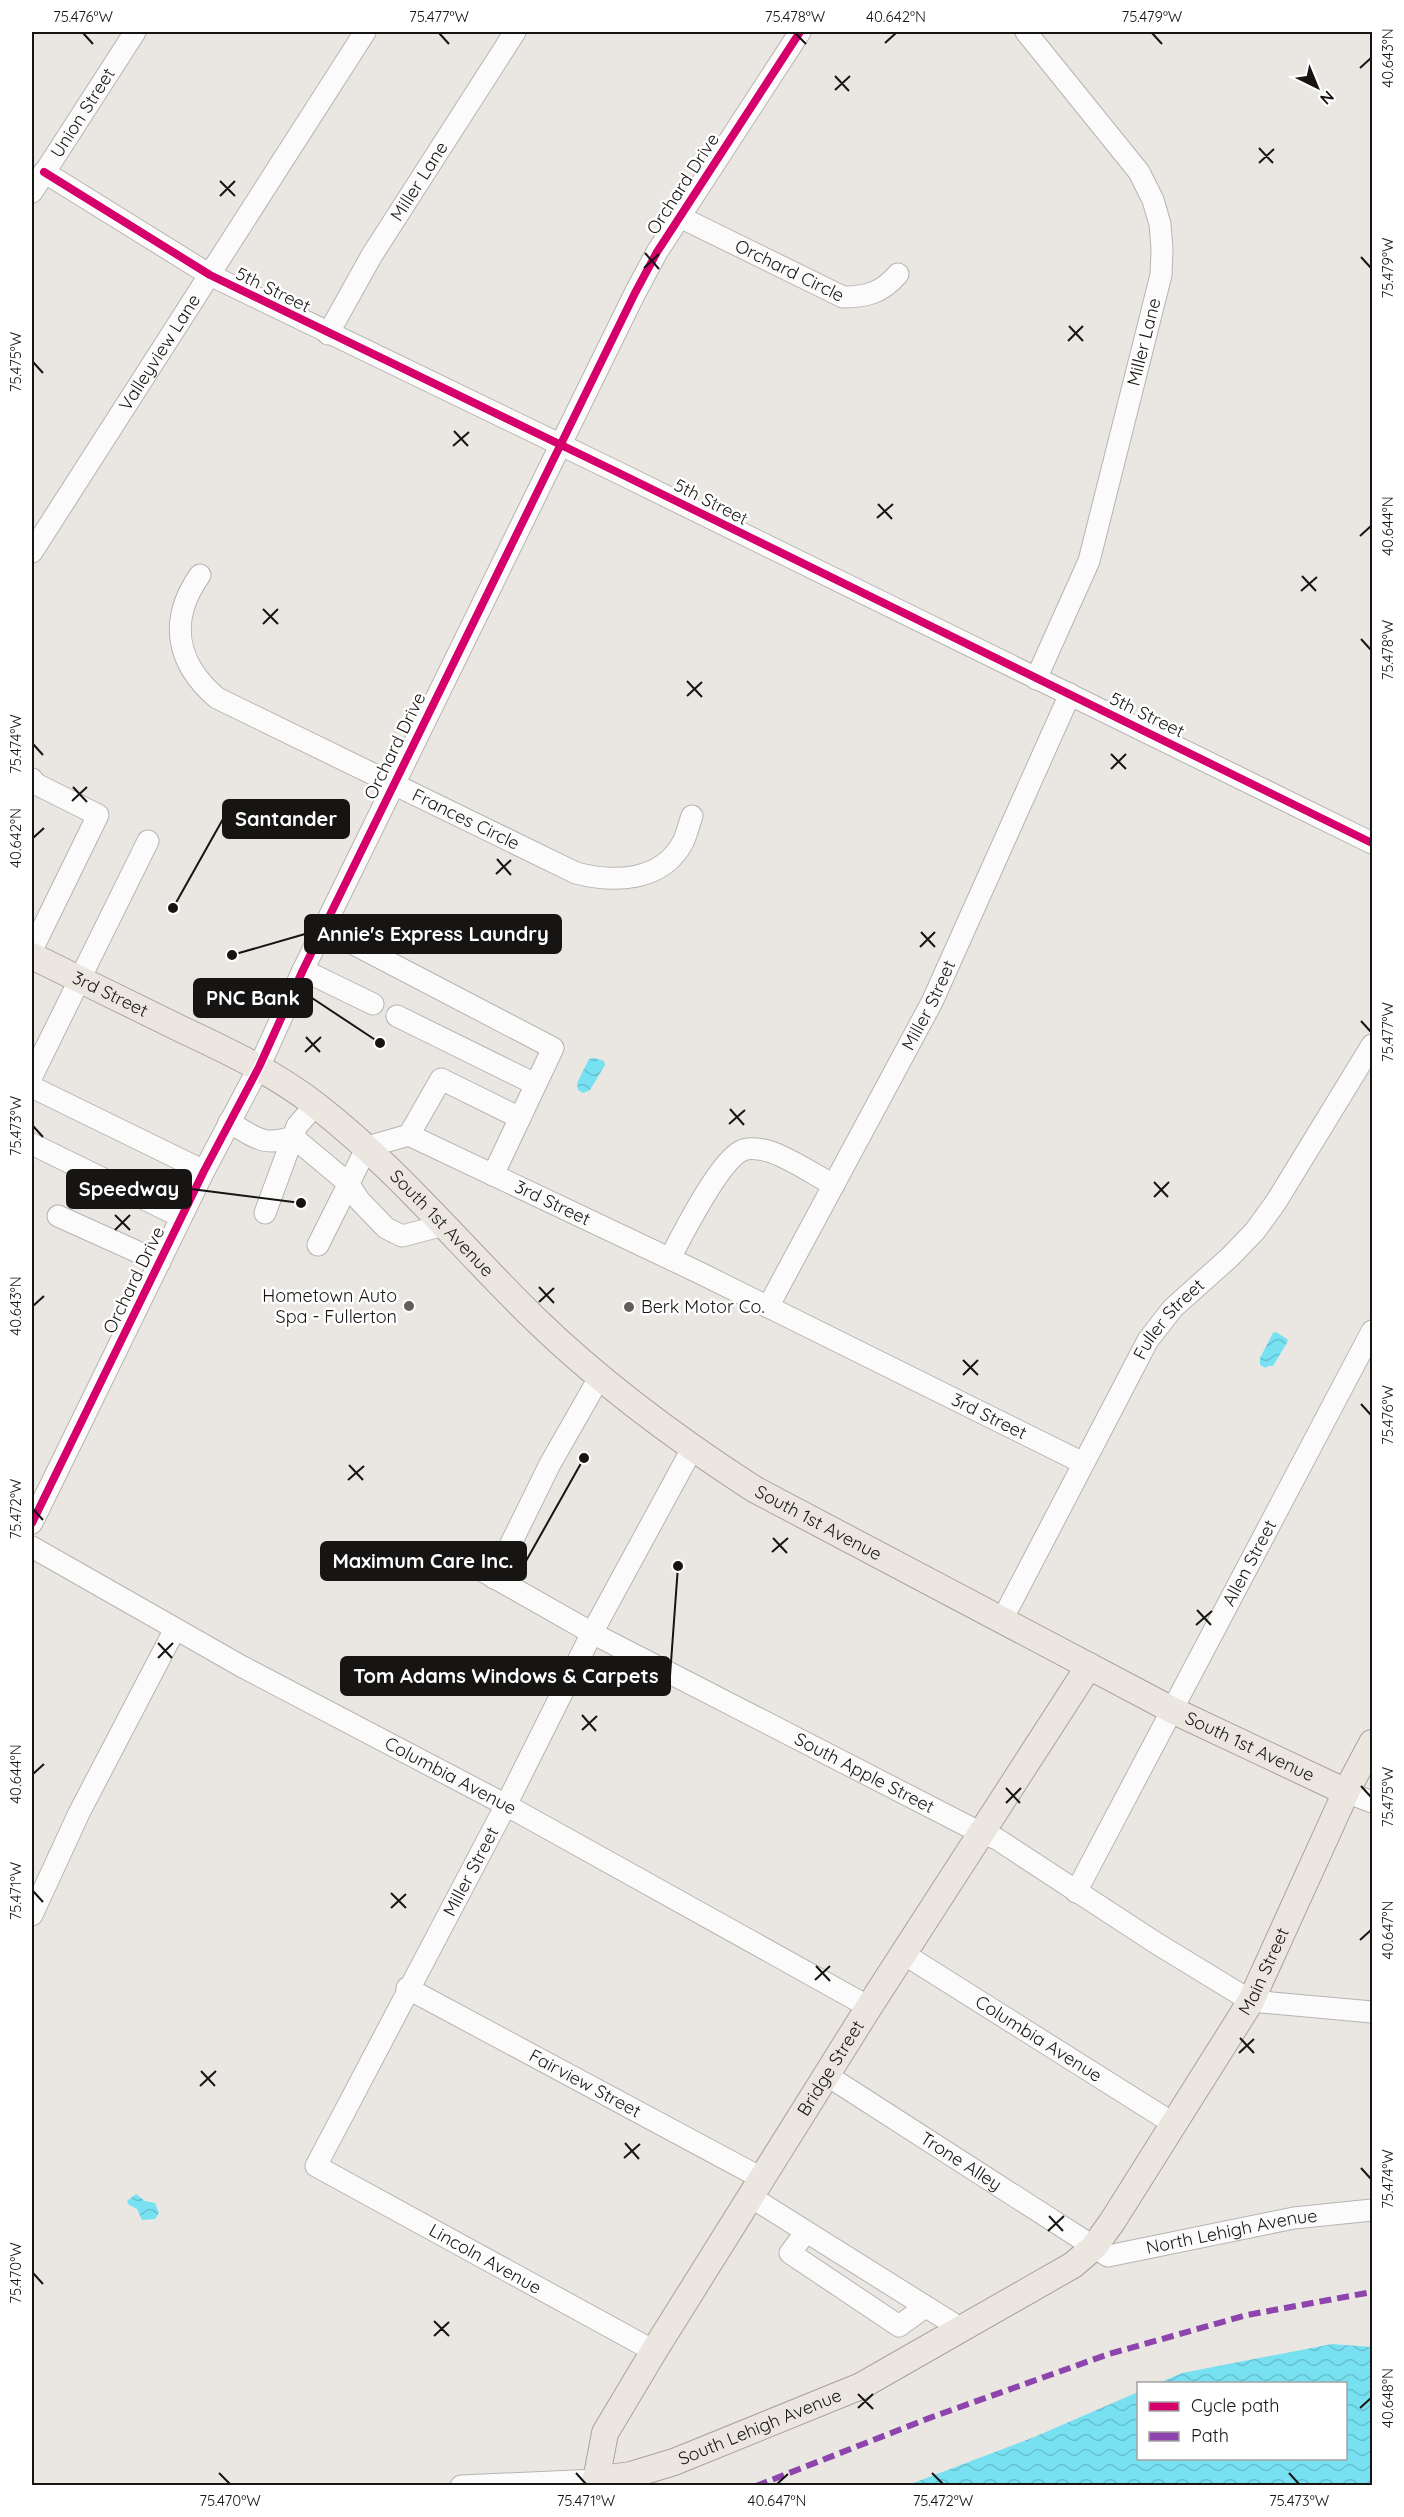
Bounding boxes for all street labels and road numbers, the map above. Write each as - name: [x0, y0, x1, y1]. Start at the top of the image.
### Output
- street label: Union Street: [45, 63, 120, 162]
- street label: Orchard Drive: [641, 129, 724, 239]
- street label: Miller Lane: [385, 137, 453, 225]
- street label: Orchard Circle: [731, 234, 848, 307]
- street label: 5th Street: [232, 262, 314, 317]
- street label: Valleyview Lane: [114, 289, 205, 415]
- street label: Miller Lane: [1121, 295, 1166, 388]
- street label: 5th Street: [670, 473, 752, 530]
- street label: 5th Street: [1106, 687, 1188, 742]
- street label: Orchard Drive: [359, 688, 430, 803]
- street label: Frances Circle: [409, 783, 524, 855]
- street label: Miller Street: [896, 956, 960, 1054]
- street label: 3rd Street: [69, 966, 152, 1022]
- street label: South 1st Avenue: [385, 1165, 499, 1281]
- street label: 3rd Street: [511, 1175, 594, 1230]
- street label: Orchard Drive: [98, 1222, 169, 1337]
- street label: Fuller Street: [1128, 1273, 1209, 1363]
- street label: 3rd Street: [948, 1388, 1031, 1444]
- street label: South 1st Avenue: [751, 1480, 886, 1566]
- street label: Allen Street: [1217, 1516, 1281, 1610]
- street label: South 1st Avenue: [1182, 1706, 1318, 1786]
- street label: South Apple Street: [791, 1727, 938, 1818]
- street label: Columbia Avenue: [381, 1731, 521, 1819]
- street label: Miller Street: [437, 1823, 504, 1920]
- street label: Main Street: [1233, 1924, 1294, 2019]
- street label: Columbia Avenue: [971, 1990, 1107, 2087]
- street label: Bridge Street: [792, 2016, 869, 2120]
- street label: Fairview Street: [525, 2044, 645, 2122]
- street label: Trone Alley: [916, 2126, 1006, 2196]
- street label: North Lehigh Avenue: [1144, 2204, 1318, 2259]
- street label: Lincoln Avenue: [425, 2218, 546, 2299]
- street label: South Lehigh Avenue: [675, 2383, 845, 2470]

